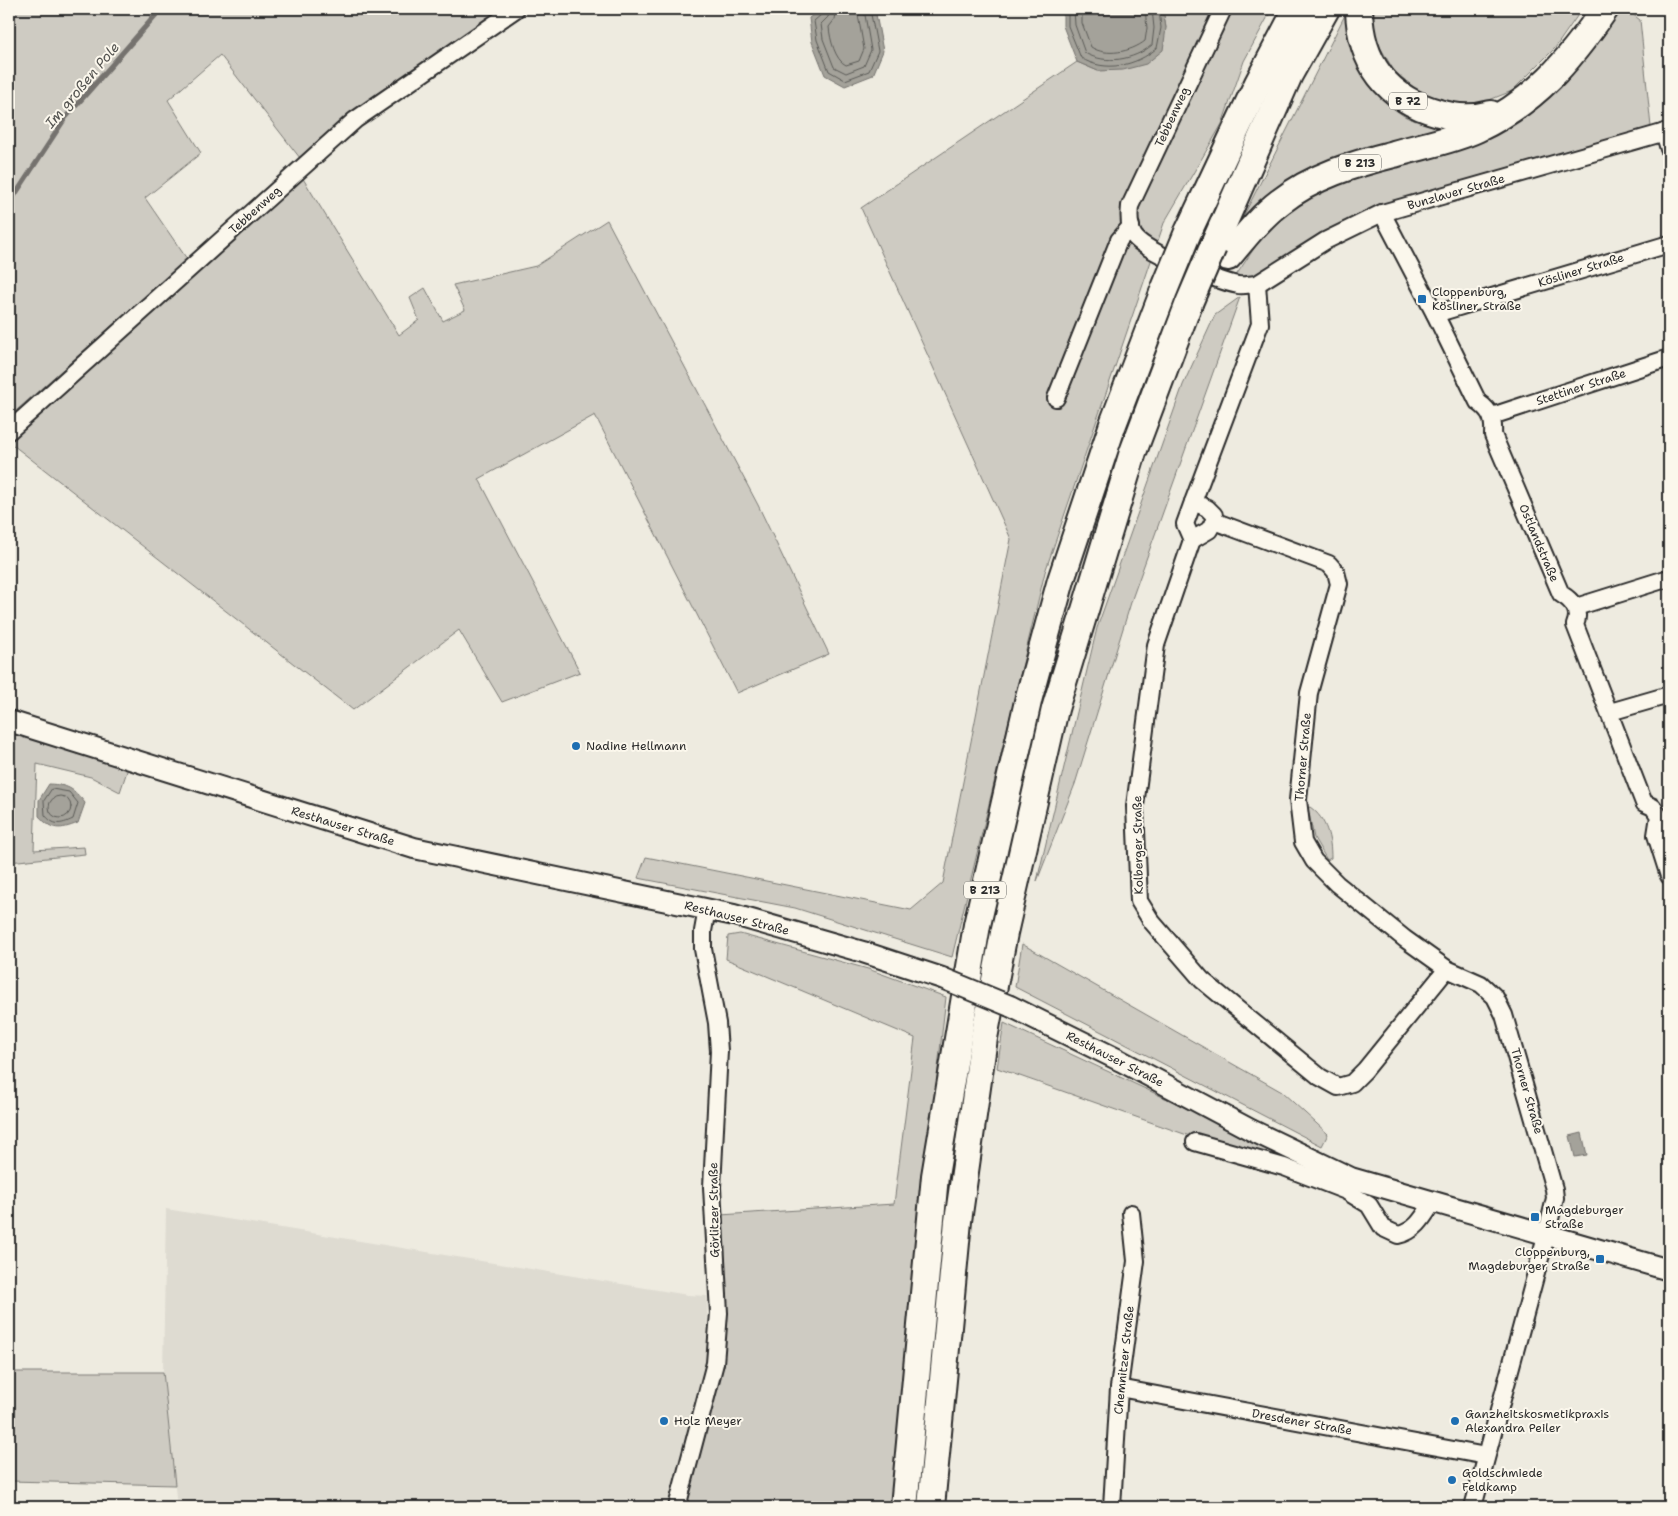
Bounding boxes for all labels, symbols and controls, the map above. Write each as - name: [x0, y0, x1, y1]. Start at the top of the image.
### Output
- water label: Im großen Pole: [40, 38, 123, 132]
- street label: Tebbenweg: [1151, 84, 1193, 150]
- road number: B 72: [1389, 92, 1427, 110]
- road number: B 213: [1339, 154, 1381, 172]
- street label: Bunzlauer Straße: [1405, 170, 1507, 214]
- street label: Tebbenweg: [226, 182, 284, 238]
- street label: Kösliner Straße: [1536, 249, 1626, 291]
- place label: Cloppenburg, Kösliner Straße: [1432, 284, 1522, 314]
- marker: Cloppenburg, Kösliner Straße: [1416, 293, 1428, 305]
- street label: Stettiner Straße: [1534, 365, 1628, 409]
- street label: Ostlandstraße: [1515, 502, 1563, 585]
- street label: Thorner Straße: [1291, 712, 1315, 802]
- place label: Nadine Hellmann: [586, 738, 686, 754]
- marker: Nadine Hellmann: [570, 740, 582, 752]
- street label: Kolberger Straße: [1129, 795, 1147, 895]
- street label: Resthauser Straße: [289, 803, 397, 849]
- road number: B 213: [964, 882, 1006, 898]
- street label: Resthauser Straße: [683, 897, 791, 939]
- street label: Resthauser Straße: [1063, 1027, 1167, 1091]
- street label: Thorner Straße: [1507, 1046, 1547, 1136]
- street label: Görlitzer Straße: [705, 1162, 723, 1258]
- place label: Magdeburger Straße: [1545, 1202, 1624, 1232]
- marker: Magdeburger Straße: [1529, 1211, 1541, 1223]
- place label: Cloppenburg, Magdeburger Straße: [1468, 1244, 1590, 1274]
- marker: Cloppenburg, Magdeburger Straße: [1594, 1253, 1606, 1265]
- street label: Chemnitzer Straße: [1110, 1305, 1138, 1415]
- street label: Dresdener Straße: [1251, 1405, 1354, 1439]
- place label: Ganzheitskosmetikpraxis Alexandra Peiler: [1465, 1406, 1609, 1436]
- place label: Holz Meyer: [674, 1413, 742, 1429]
- marker: Holz Meyer: [658, 1415, 670, 1427]
- marker: Ganzheitskosmetikpraxis Alexandra Peiler: [1449, 1415, 1461, 1427]
- place label: Goldschmiede Feldkamp: [1462, 1465, 1543, 1495]
- marker: Goldschmiede Feldkamp: [1446, 1474, 1458, 1486]

